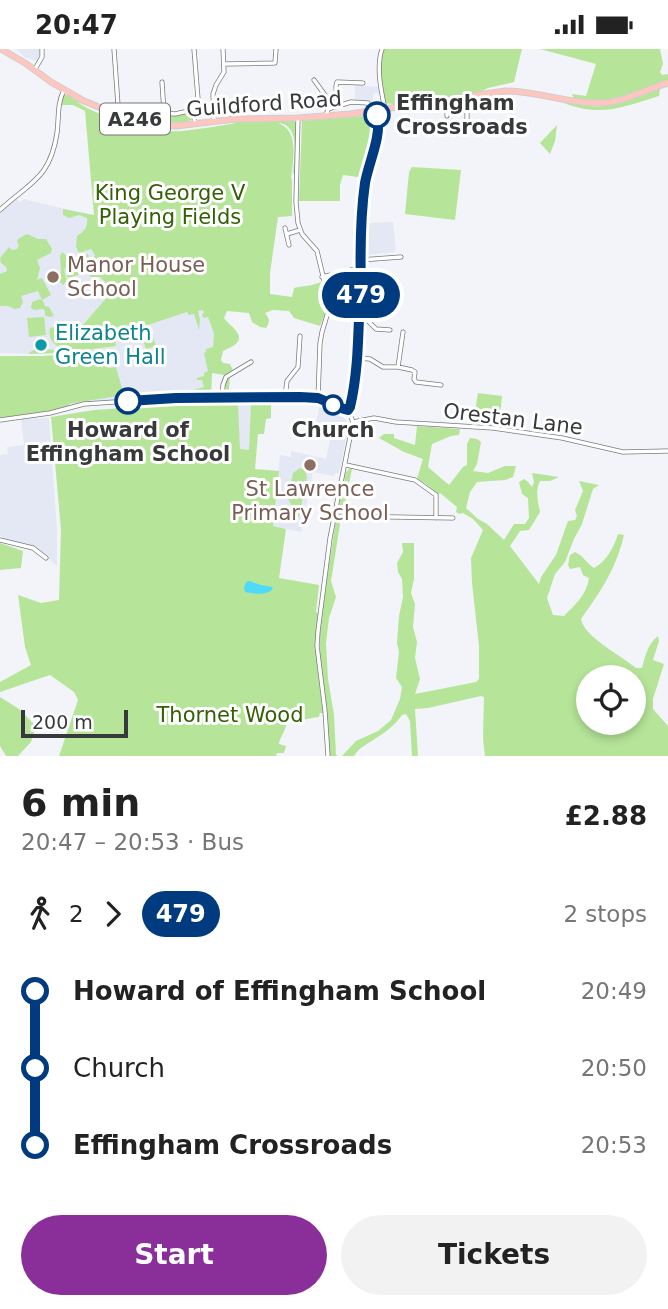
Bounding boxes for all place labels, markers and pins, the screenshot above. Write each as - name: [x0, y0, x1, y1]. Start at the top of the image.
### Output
- place label: Effingham Crossroads: [396, 91, 528, 139]
- marker: Effingham Crossroads: [364, 102, 390, 128]
- place label: Manor House School: [67, 253, 205, 301]
- marker: Manor House School: [45, 269, 61, 285]
- place label: Elizabeth Green Hall: [55, 321, 166, 369]
- marker: Elizabeth Green Hall: [33, 337, 49, 353]
- marker: Howard of Effingham School: [115, 388, 141, 414]
- marker: Church: [323, 395, 343, 415]
- place label: Howard of Effingham School: [26, 418, 230, 466]
- place label: Church: [291, 418, 375, 442]
- marker: St Lawrence Primary School: [302, 457, 318, 473]
- place label: St Lawrence Primary School: [231, 477, 389, 525]

